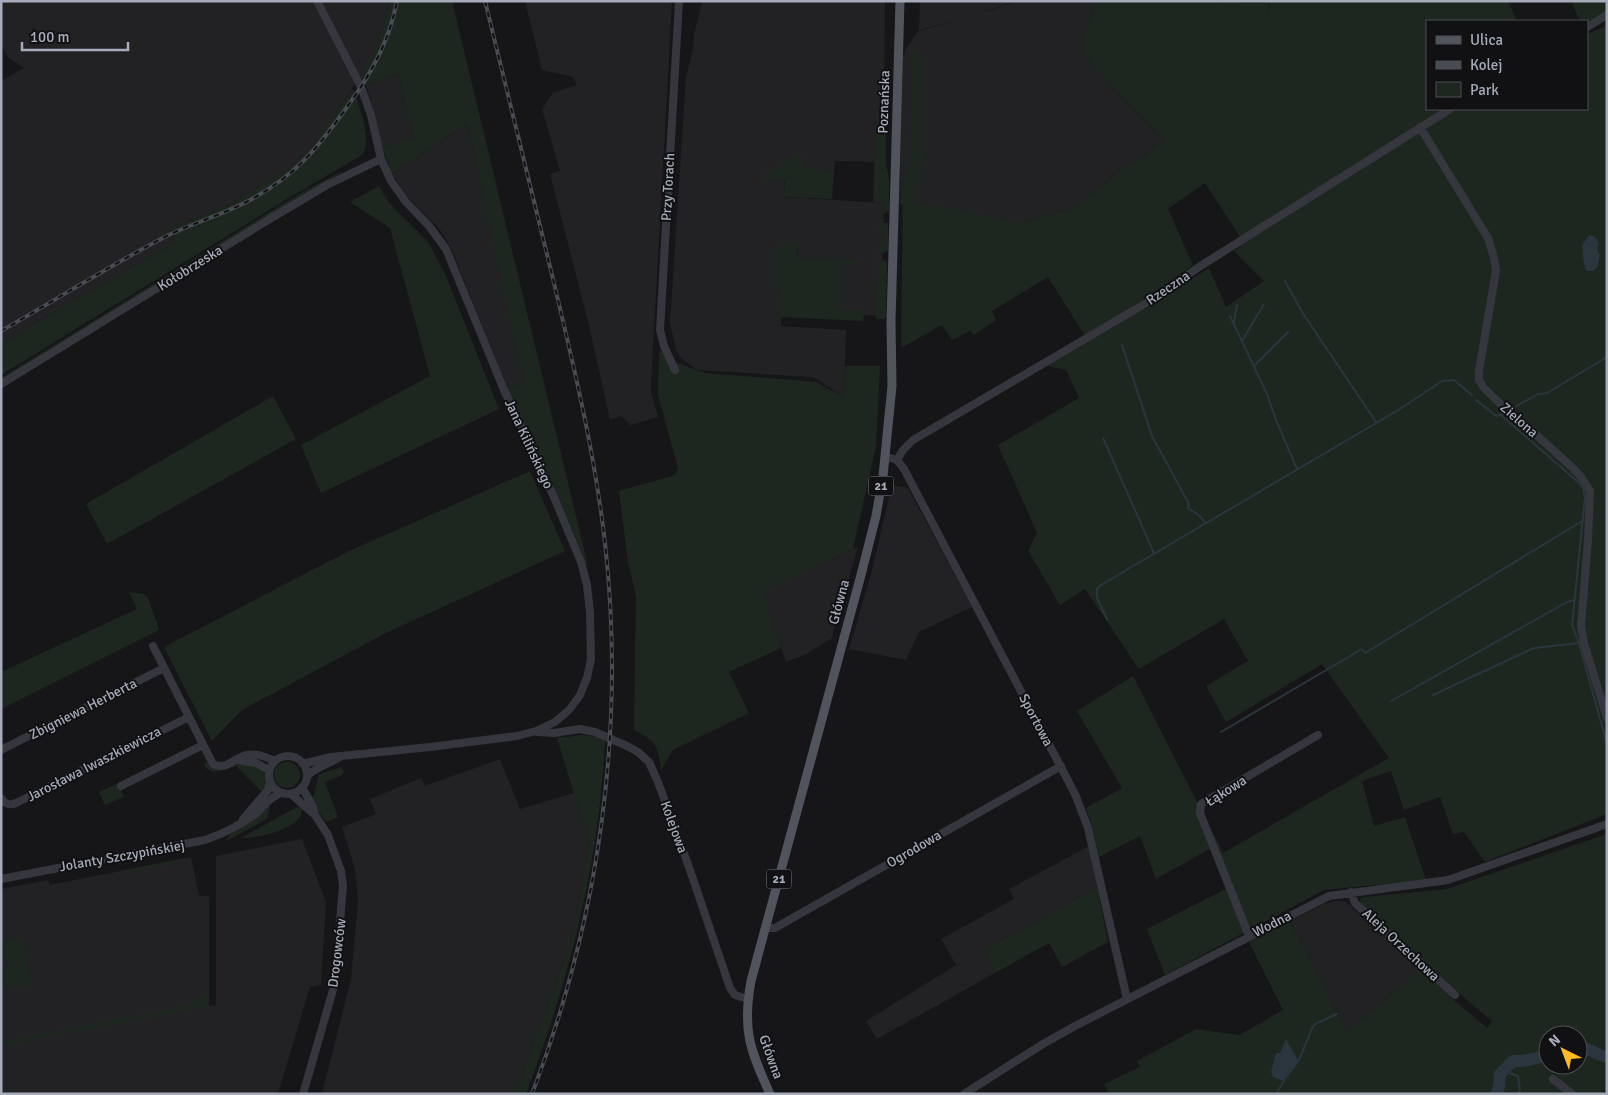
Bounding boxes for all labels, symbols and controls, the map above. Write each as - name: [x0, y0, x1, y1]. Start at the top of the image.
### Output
- scale bar: [22, 20, 129, 52]
- legend: [1426, 20, 1588, 110]
- text: 100 m: [30, 28, 70, 46]
- text: Ulica: [1470, 31, 1503, 49]
- text: Kolej: [1470, 56, 1502, 74]
- street label: Poznańska: [874, 70, 894, 134]
- text: Park: [1470, 81, 1499, 99]
- street label: Przy Torach: [658, 153, 678, 221]
- street label: Kołobrzeska: [154, 241, 226, 295]
- street label: Rzeczna: [1143, 267, 1193, 309]
- street label: Jana Kilińskiego: [501, 396, 557, 492]
- street label: Zielona: [1497, 399, 1541, 441]
- road number: 21: [868, 476, 894, 496]
- street label: Główna: [825, 578, 853, 626]
- street label: Zbigniewa Herberta: [26, 675, 140, 743]
- street label: Sportowa: [1015, 691, 1057, 749]
- street label: Jarosława Iwaszkiewicza: [24, 723, 164, 805]
- street label: Łąkowa: [1202, 772, 1250, 810]
- street label: Kolejowa: [657, 798, 691, 856]
- street label: Ogrodowa: [884, 827, 944, 871]
- street label: Jolanty Szczypińskiej: [58, 837, 186, 875]
- road number: 21: [766, 870, 792, 889]
- street label: Aleja Orzechowa: [1359, 905, 1443, 985]
- street label: Wodna: [1250, 907, 1294, 941]
- street label: Drogowców: [324, 917, 350, 989]
- north arrow: [1538, 1025, 1588, 1075]
- text: N: [1545, 1031, 1564, 1050]
- street label: Główna: [755, 1033, 787, 1081]

